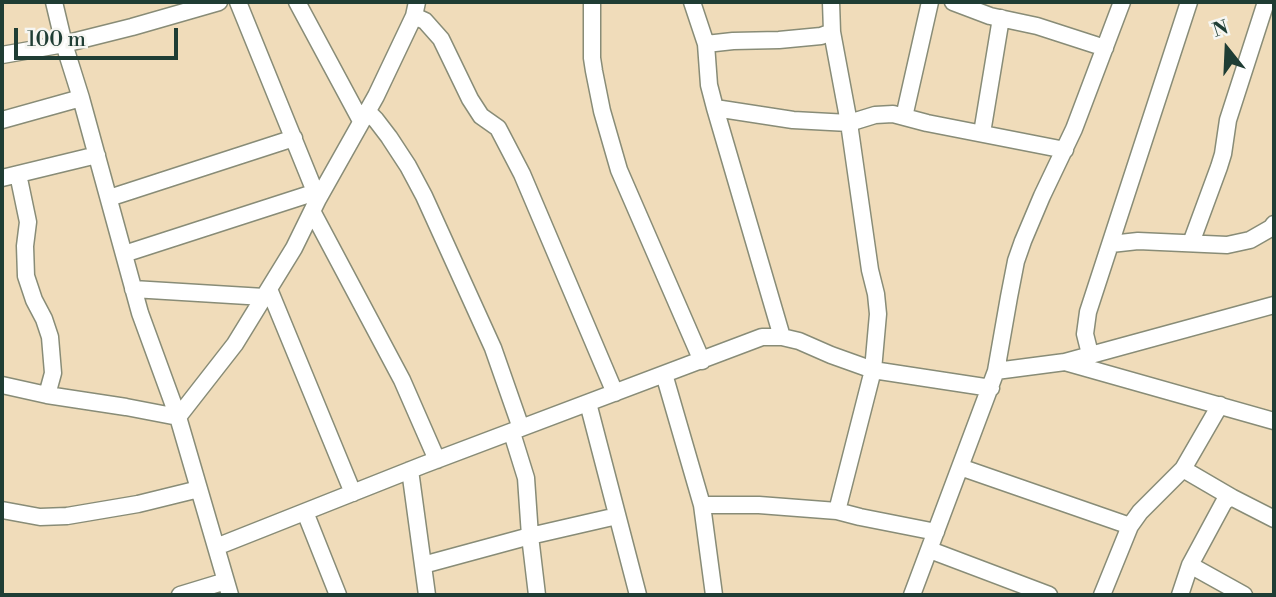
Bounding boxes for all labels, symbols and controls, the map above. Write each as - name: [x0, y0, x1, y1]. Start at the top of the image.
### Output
- scale bar: [18, 14, 182, 58]
- north arrow: [1192, 14, 1262, 84]
- text: N: [1210, 15, 1231, 43]
- text: 100 m: [27, 27, 86, 53]

